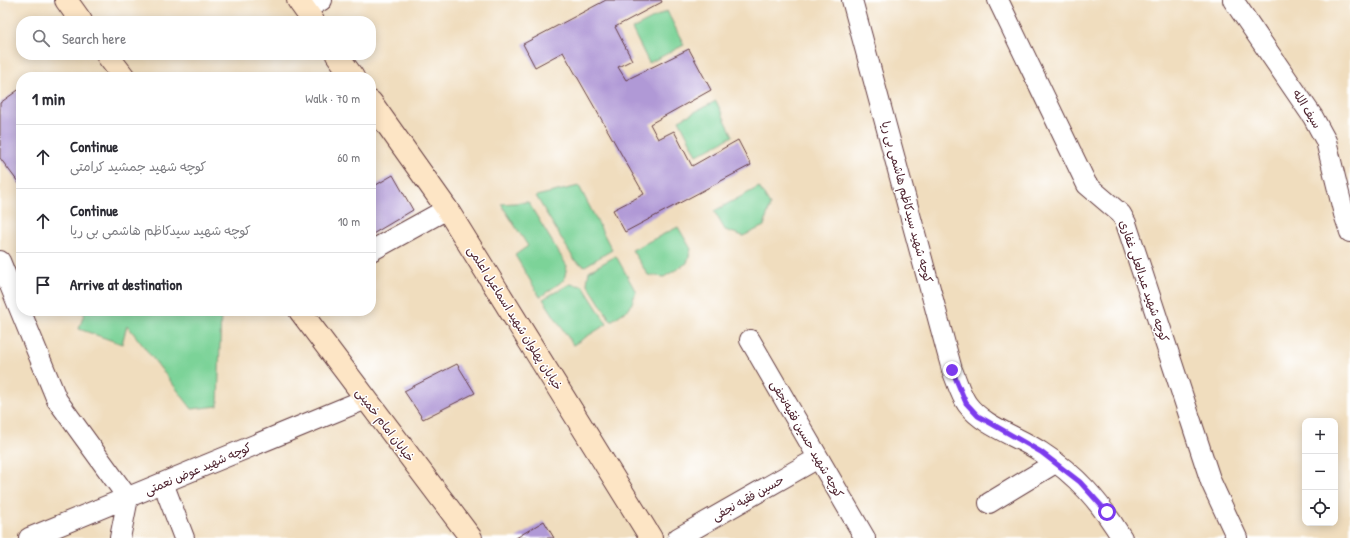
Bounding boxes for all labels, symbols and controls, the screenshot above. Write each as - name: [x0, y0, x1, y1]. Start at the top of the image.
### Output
- search box: [16, 16, 376, 60]
- icon: search: [30, 27, 52, 49]
- text: Search here: [62, 28, 126, 49]
- street label: سیف الله: [1289, 86, 1326, 132]
- text: 1 min: [32, 87, 65, 110]
- text: Walk · 70 m: [305, 89, 360, 107]
- street label: کوچه شهید سیدکاظم هاشمی بی ریا: [877, 119, 937, 285]
- text: Continue: [70, 136, 118, 157]
- icon: ahead: [32, 146, 54, 168]
- text: 60 m: [337, 148, 360, 166]
- text: کوچه شهید جمشید کرامتی: [70, 157, 206, 175]
- text: Continue: [70, 200, 118, 221]
- icon: ahead: [32, 210, 54, 232]
- text: 10 m: [338, 212, 360, 230]
- street label: کوچه شهید عبدالعلی غفاری: [1116, 217, 1173, 344]
- text: کوچه شهید سیدکاظم هاشمی بی ریا: [70, 221, 251, 239]
- street label: خیابان پهلوان شهید اسماعیل اعلمی: [464, 242, 567, 393]
- icon: arrive: [32, 274, 54, 296]
- text: Arrive at destination: [70, 274, 182, 295]
- route end: [943, 361, 961, 379]
- street label: کوچه شهید حسین فقیه‌نجفی: [767, 377, 848, 501]
- street label: خیابان امام خمینی: [351, 384, 419, 466]
- map controls: [1302, 418, 1338, 526]
- button: +: [1302, 418, 1338, 454]
- street label: کوچه شهید عوض نعمتی: [142, 438, 254, 499]
- button: −: [1302, 454, 1338, 490]
- street label: حسین فقیه نجفی: [709, 471, 787, 524]
- button: locate: [1302, 490, 1338, 526]
- route start: [1098, 503, 1116, 521]

